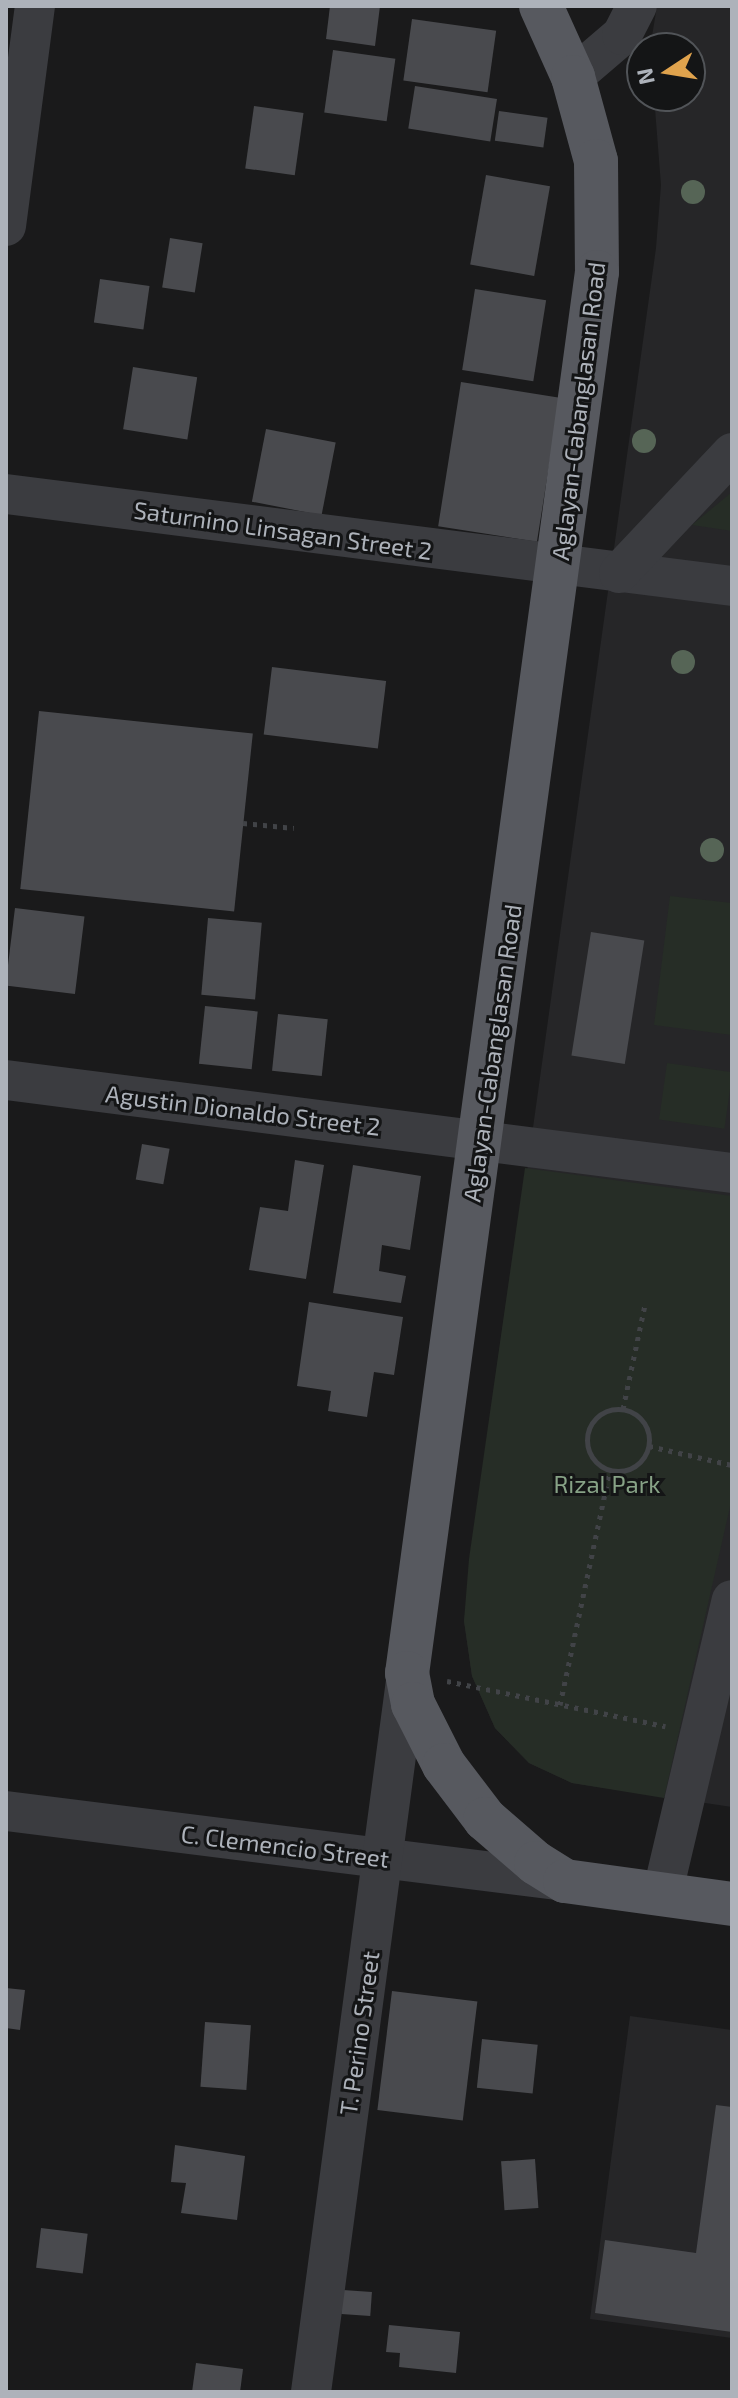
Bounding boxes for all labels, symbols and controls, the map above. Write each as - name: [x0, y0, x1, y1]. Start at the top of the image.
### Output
- north arrow: [626, 32, 706, 112]
- text: N: [630, 66, 659, 87]
- street label: Aglayan-Cabanglasan Road: [545, 260, 611, 562]
- street label: Saturnino Linsagan Street 2: [132, 495, 434, 565]
- street label: Aglayan-Cabanglasan Road: [457, 902, 527, 1204]
- street label: Agustin Dionaldo Street 2: [104, 1079, 382, 1141]
- park label: Rizal Park: [553, 1470, 661, 1498]
- street label: C. Clemencio Street: [179, 1819, 391, 1873]
- street label: T. Perino Street: [333, 1949, 385, 2117]

